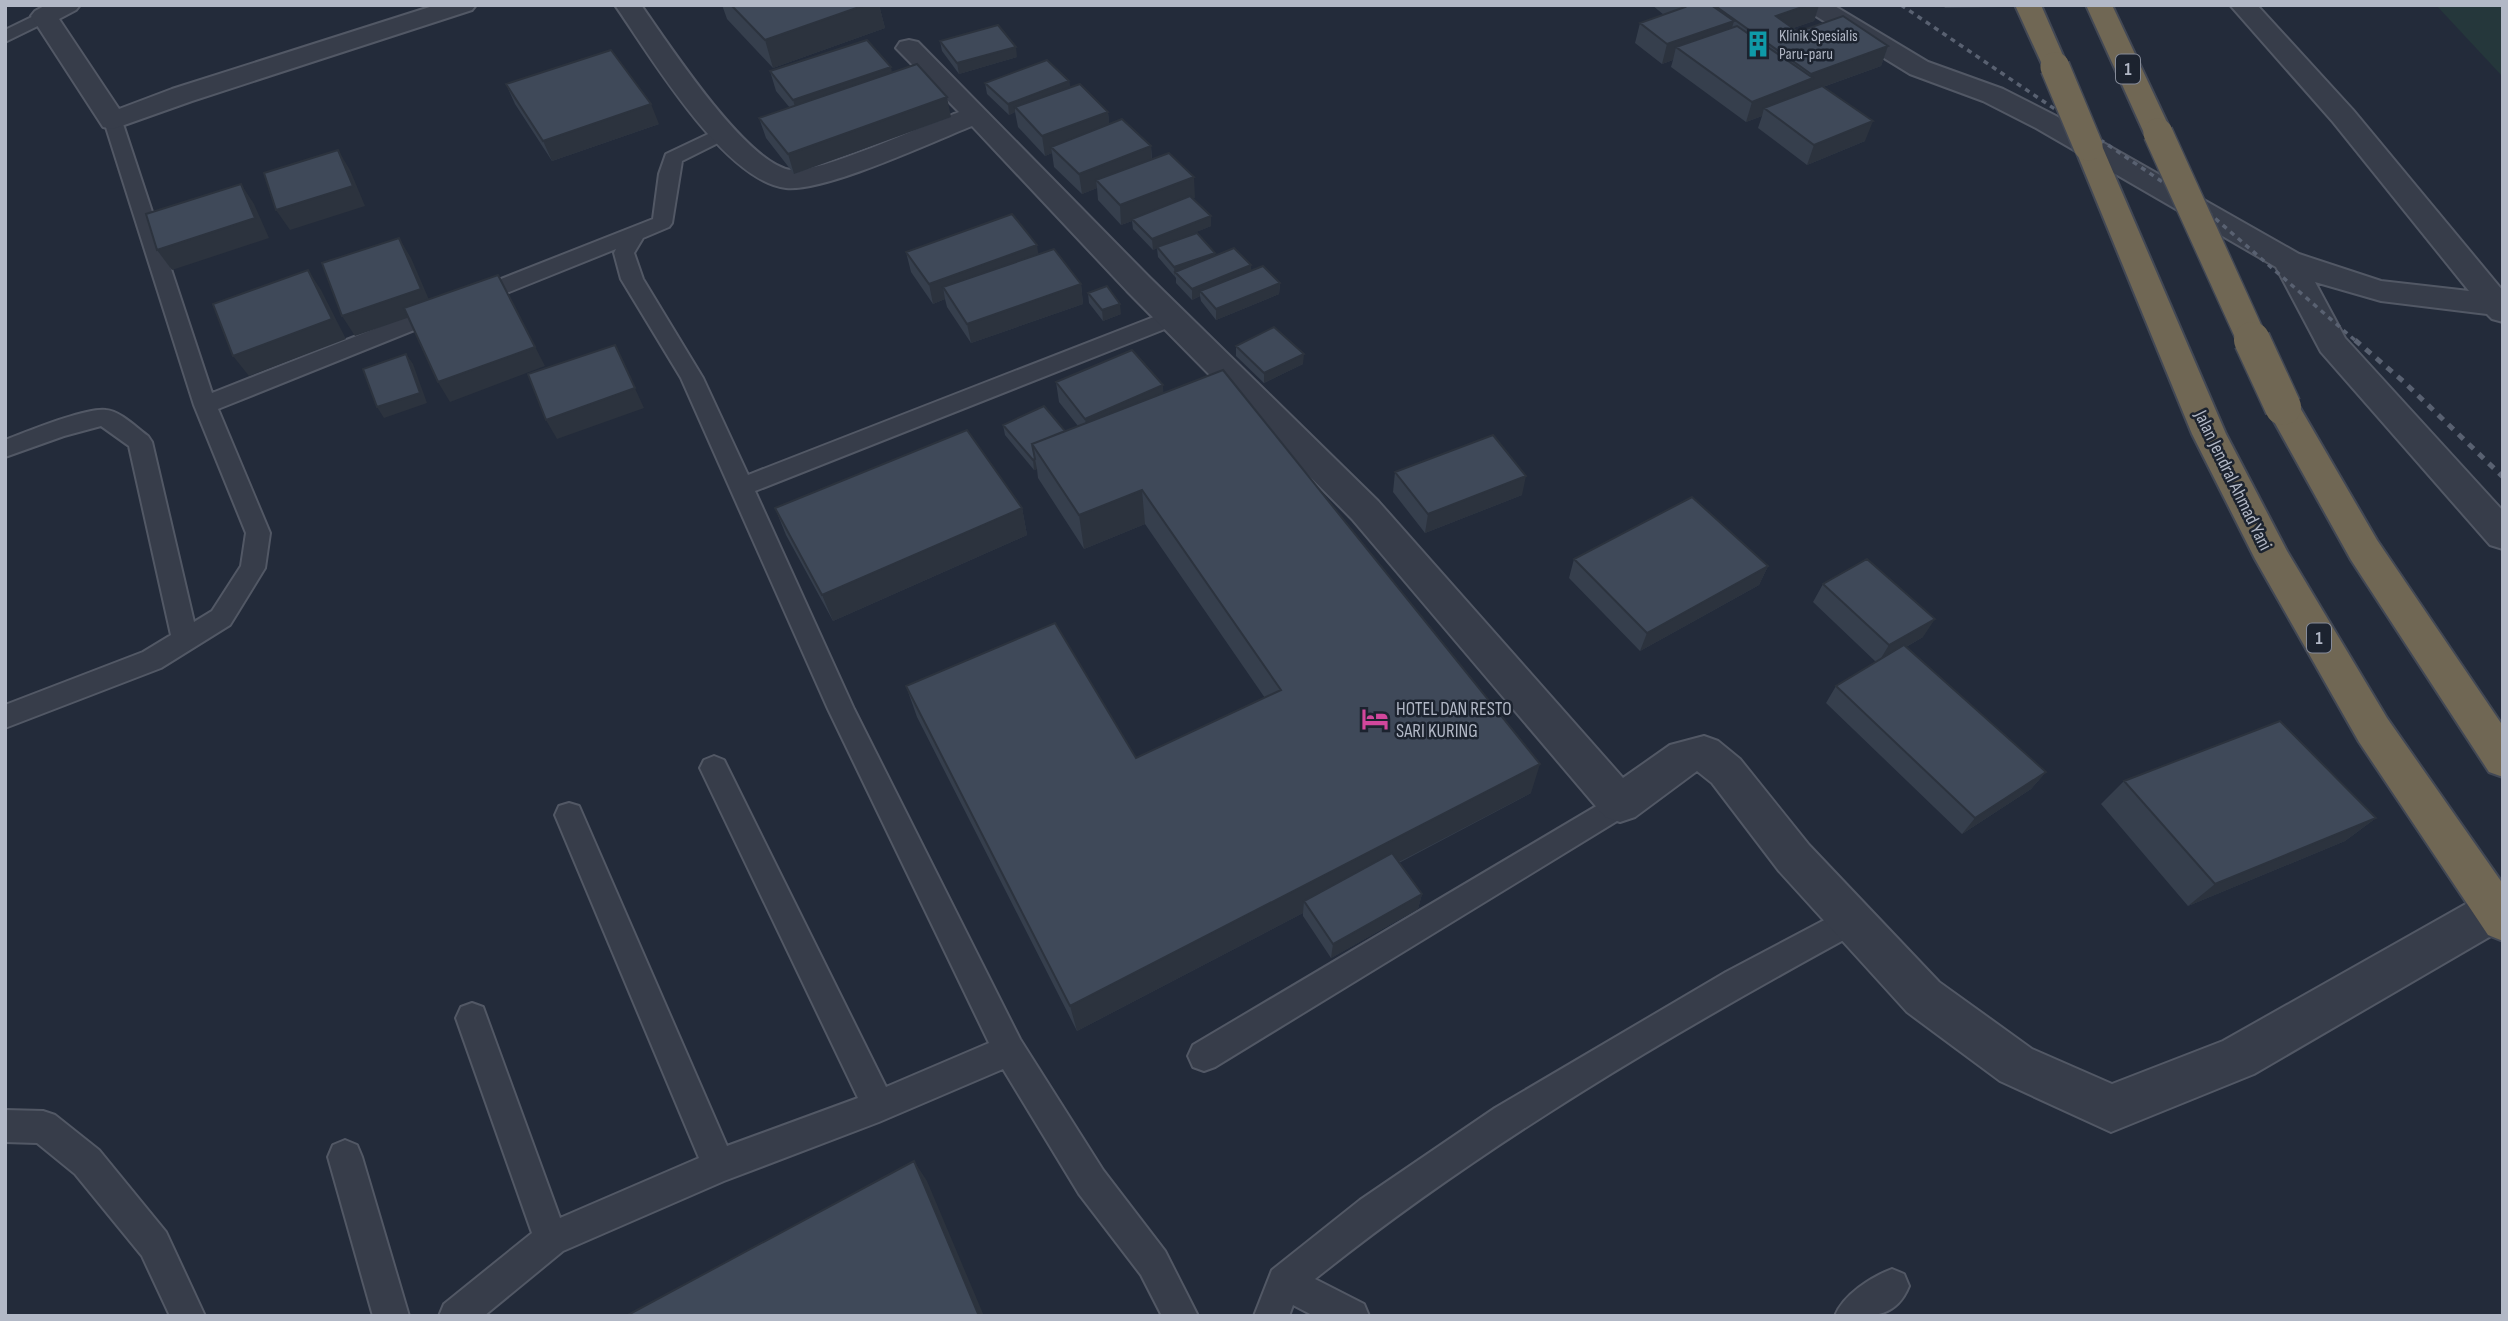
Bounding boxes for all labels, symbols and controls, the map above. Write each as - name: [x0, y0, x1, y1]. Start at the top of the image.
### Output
- place label: Klinik Spesialis Paru-paru: [1779, 27, 1858, 64]
- building icon: Klinik Spesialis Paru-paru: [1743, 29, 1773, 59]
- road number: 1: [2116, 55, 2140, 84]
- street label: Jalan Jendral Ahmad Yani: [2188, 406, 2276, 554]
- road number: 1: [2307, 624, 2331, 652]
- place label: HOTEL DAN RESTO SARI KURING: [1396, 698, 1512, 743]
- hotel icon: HOTEL DAN RESTO SARI KURING: [1360, 704, 1390, 734]

